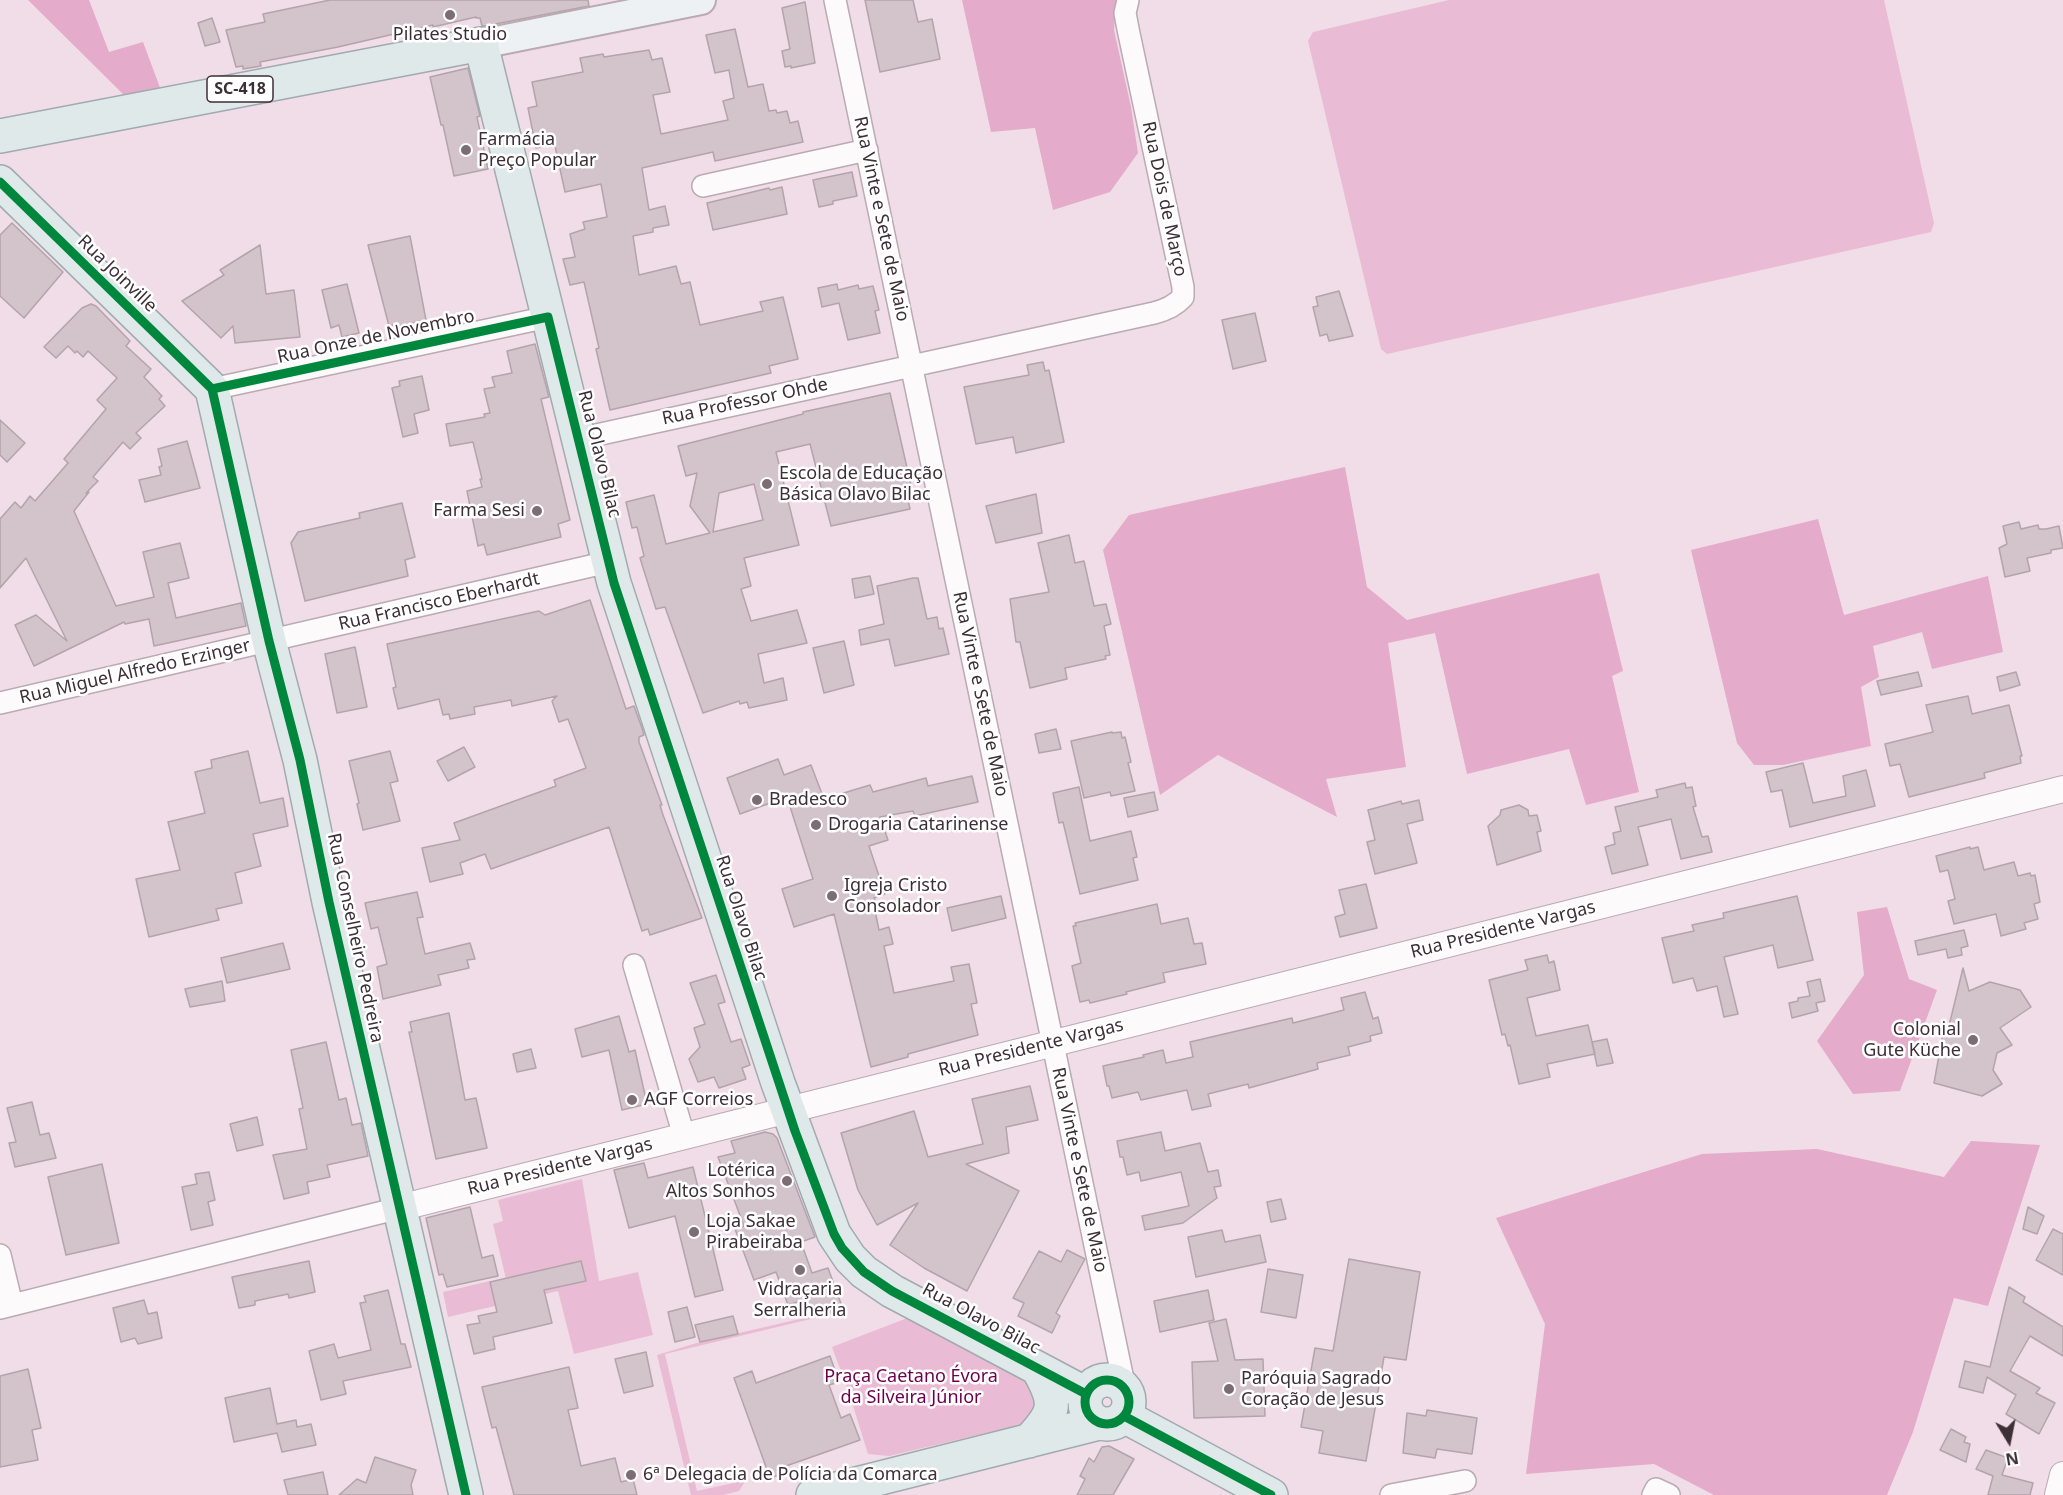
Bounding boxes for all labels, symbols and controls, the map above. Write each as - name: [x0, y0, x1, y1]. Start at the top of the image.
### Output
- marker: Pilates Studio: [443, 8, 457, 22]
- place label: Pilates Studio: [393, 24, 507, 46]
- road number: SC-418: [207, 76, 273, 102]
- street label: Rua Vinte e Sete de Maio: [849, 115, 913, 323]
- street label: Rua Dois de Março: [1137, 119, 1191, 279]
- place label: Farmácia Preço Popular: [478, 129, 596, 172]
- marker: Farmácia Preço Popular: [459, 143, 473, 157]
- street label: Rua Joinville: [73, 231, 161, 317]
- street label: Rua Onze de Novembro: [276, 306, 476, 368]
- street label: Rua Professor Ohde: [660, 374, 830, 430]
- street label: Rua Olavo Bilac: [573, 388, 625, 520]
- place label: Escola de Educação Básica Olavo Bilac: [779, 463, 943, 506]
- marker: Escola de Educação Básica Olavo Bilac: [760, 477, 774, 491]
- place label: Farma Sesi: [433, 500, 525, 522]
- marker: Farma Sesi: [530, 504, 544, 518]
- street label: Rua Francisco Eberhardt: [337, 568, 541, 636]
- street label: Rua Vinte e Sete de Maio: [948, 590, 1012, 798]
- street label: Rua Miguel Alfredo Erzinger: [17, 635, 253, 709]
- place label: Bradesco: [769, 789, 847, 811]
- marker: Bradesco: [750, 793, 764, 807]
- place label: Drogaria Catarinense: [828, 814, 1008, 836]
- marker: Drogaria Catarinense: [809, 818, 823, 832]
- street label: Rua Conselheiro Pedreira: [322, 831, 388, 1045]
- street label: Rua Olavo Bilac: [711, 853, 771, 983]
- place label: Igreja Cristo Consolador: [844, 875, 947, 918]
- marker: Igreja Cristo Consolador: [825, 889, 839, 903]
- street label: Rua Presidente Vargas: [1408, 897, 1598, 963]
- street label: Rua Presidente Vargas: [936, 1015, 1126, 1081]
- place label: Colonial Gute Küche: [1863, 1019, 1961, 1062]
- marker: Colonial Gute Küche: [1966, 1033, 1980, 1047]
- street label: Rua Vinte e Sete de Maio: [1047, 1066, 1111, 1274]
- place label: AGF Correios: [644, 1089, 753, 1111]
- marker: AGF Correios: [625, 1093, 639, 1107]
- street label: Rua Presidente Vargas: [465, 1134, 655, 1200]
- place label: Lotérica Altos Sonhos: [666, 1160, 775, 1202]
- marker: Lotérica Altos Sonhos: [780, 1174, 794, 1188]
- place label: Loja Sakae Pirabeiraba: [706, 1211, 803, 1254]
- marker: Loja Sakae Pirabeiraba: [687, 1225, 701, 1239]
- marker: Vidraçaria Serralheria: [793, 1263, 807, 1277]
- place label: Vidraçaria Serralheria: [754, 1279, 846, 1322]
- street label: Rua Olavo Bilac: [918, 1279, 1044, 1359]
- park label: Praça Caetano Évora da Silveira Júnior: [824, 1366, 998, 1408]
- place label: Paróquia Sagrado Coração de Jesus: [1241, 1368, 1392, 1410]
- marker: Paróquia Sagrado Coração de Jesus: [1222, 1382, 1236, 1396]
- north arrow: [1979, 1411, 2039, 1471]
- text: N: [2004, 1447, 2020, 1471]
- place label: 6ª Delegacia de Polícia da Comarca: [643, 1464, 938, 1486]
- marker: 6ª Delegacia de Polícia da Comarca: [624, 1468, 638, 1482]

